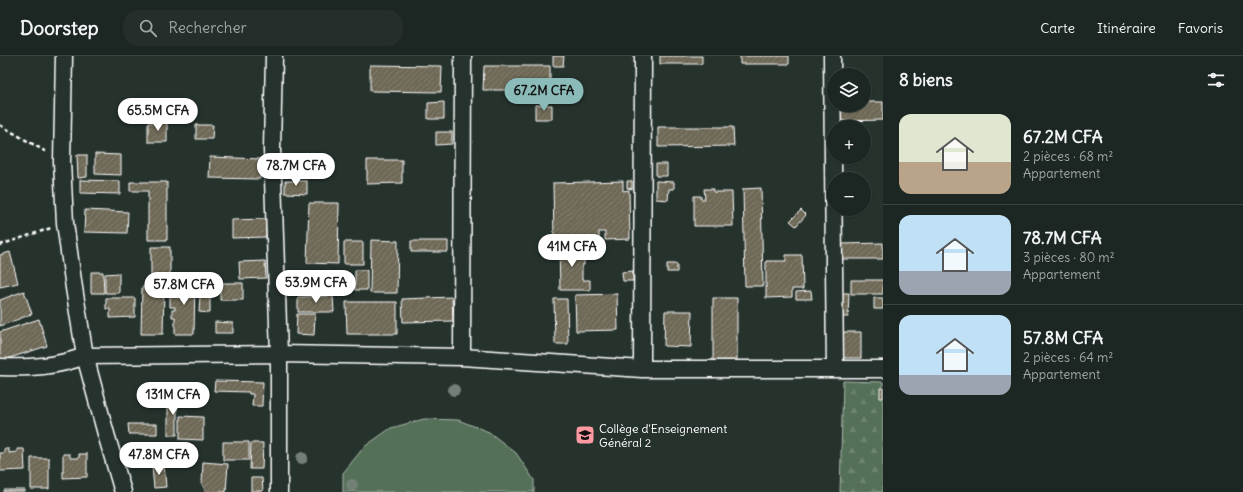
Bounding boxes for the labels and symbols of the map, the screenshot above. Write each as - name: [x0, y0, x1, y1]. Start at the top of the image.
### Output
- pin: 67.2M CFA: [498, 78, 590, 112]
- pin: 65.5M CFA: [112, 98, 204, 132]
- pin: 78.7M CFA: [250, 153, 342, 187]
- pin: 41M CFA: [535, 234, 609, 268]
- pin: 53.9M CFA: [270, 270, 362, 304]
- pin: 57.8M CFA: [138, 272, 230, 306]
- pin: 131M CFA: [132, 382, 214, 416]
- place label: Collège d'Enseignement Général 2: [599, 421, 727, 450]
- school or university icon: Collège d'Enseignement Général 2: [574, 424, 596, 446]
- pin: 47.8M CFA: [113, 442, 205, 476]

